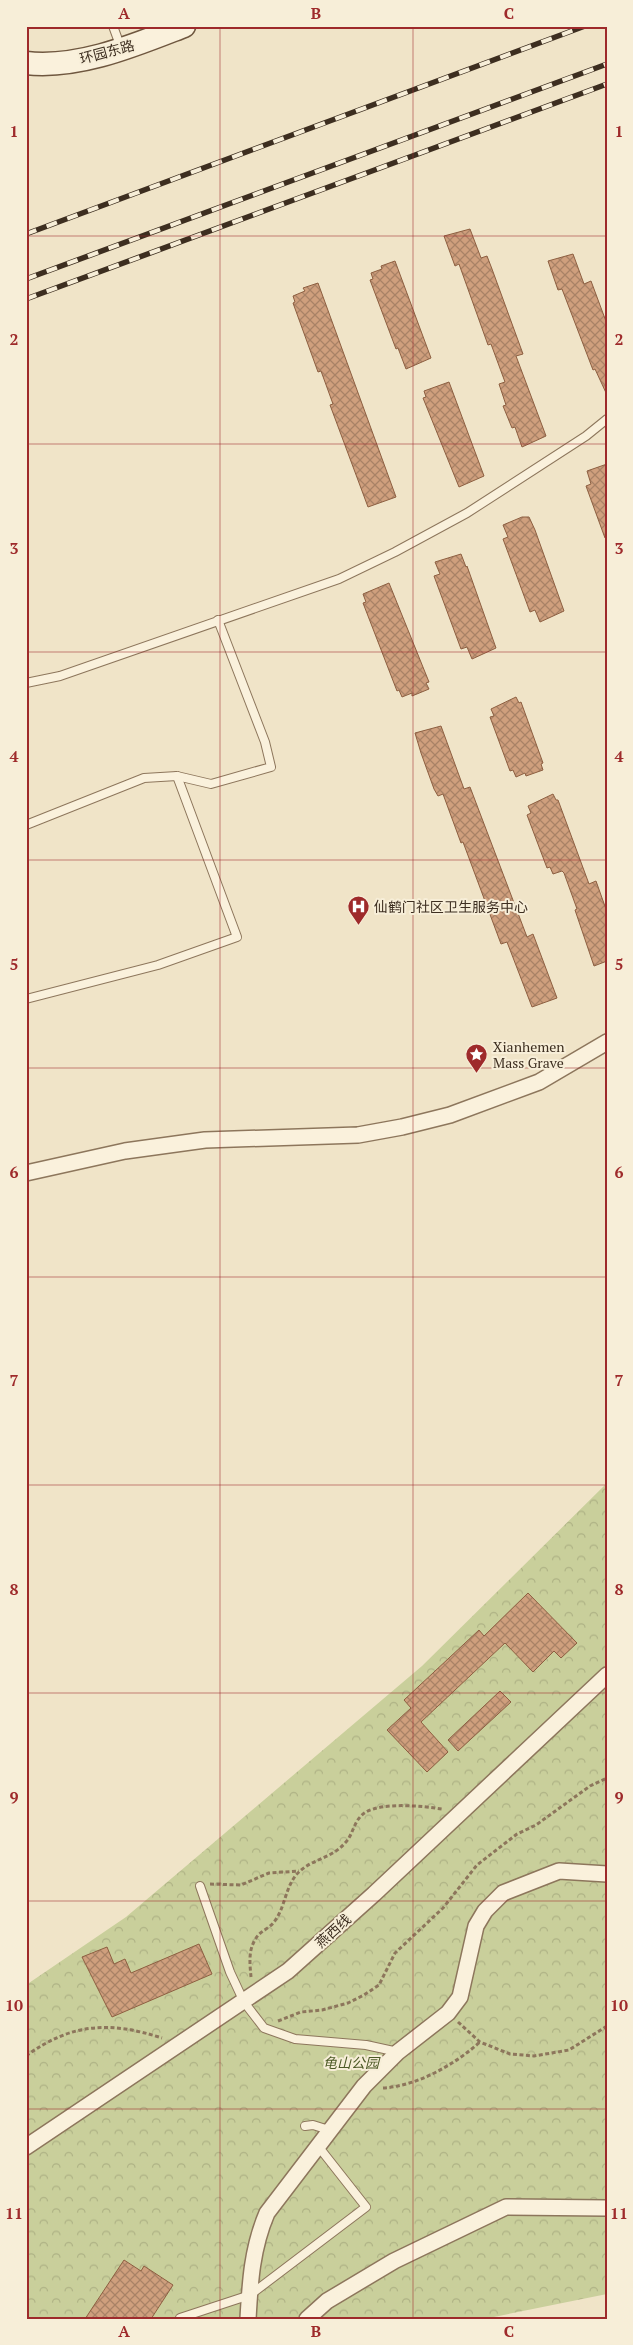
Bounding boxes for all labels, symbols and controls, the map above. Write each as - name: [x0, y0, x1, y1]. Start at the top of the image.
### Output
- text: A: [118, 2, 130, 24]
- text: B: [311, 2, 321, 24]
- text: C: [504, 2, 514, 24]
- street label: 环园东路: [77, 35, 136, 68]
- text: 1: [9, 120, 19, 142]
- text: 1: [614, 120, 624, 142]
- text: 2: [9, 328, 19, 350]
- text: 2: [614, 328, 624, 350]
- text: 3: [9, 537, 19, 559]
- text: 3: [614, 537, 624, 559]
- text: 4: [9, 745, 19, 767]
- text: 4: [614, 745, 624, 767]
- hospital icon: 仙鹤门社区卫生服务中心: [346, 895, 370, 926]
- place label: 仙鹤门社区卫生服务中心: [374, 897, 528, 916]
- text: 5: [9, 953, 19, 975]
- text: 5: [614, 953, 624, 975]
- place label: Xianhemen Mass Grave: [493, 1037, 565, 1072]
- place icon: Xianhemen Mass Grave: [465, 1043, 489, 1074]
- text: 6: [9, 1161, 19, 1183]
- text: 6: [614, 1161, 624, 1183]
- text: 7: [9, 1369, 19, 1391]
- text: 7: [614, 1369, 624, 1391]
- text: 8: [9, 1578, 19, 1600]
- text: 8: [614, 1578, 624, 1600]
- text: 9: [9, 1786, 19, 1808]
- text: 9: [614, 1786, 624, 1808]
- street label: 燕西线: [311, 1910, 355, 1952]
- text: 10: [5, 1994, 23, 2016]
- text: 10: [610, 1994, 628, 2016]
- park label: 龟山公园: [323, 2053, 381, 2072]
- text: 11: [5, 2202, 23, 2224]
- text: 11: [610, 2202, 628, 2224]
- text: A: [118, 2320, 130, 2342]
- text: B: [311, 2320, 321, 2342]
- text: C: [504, 2320, 514, 2342]

